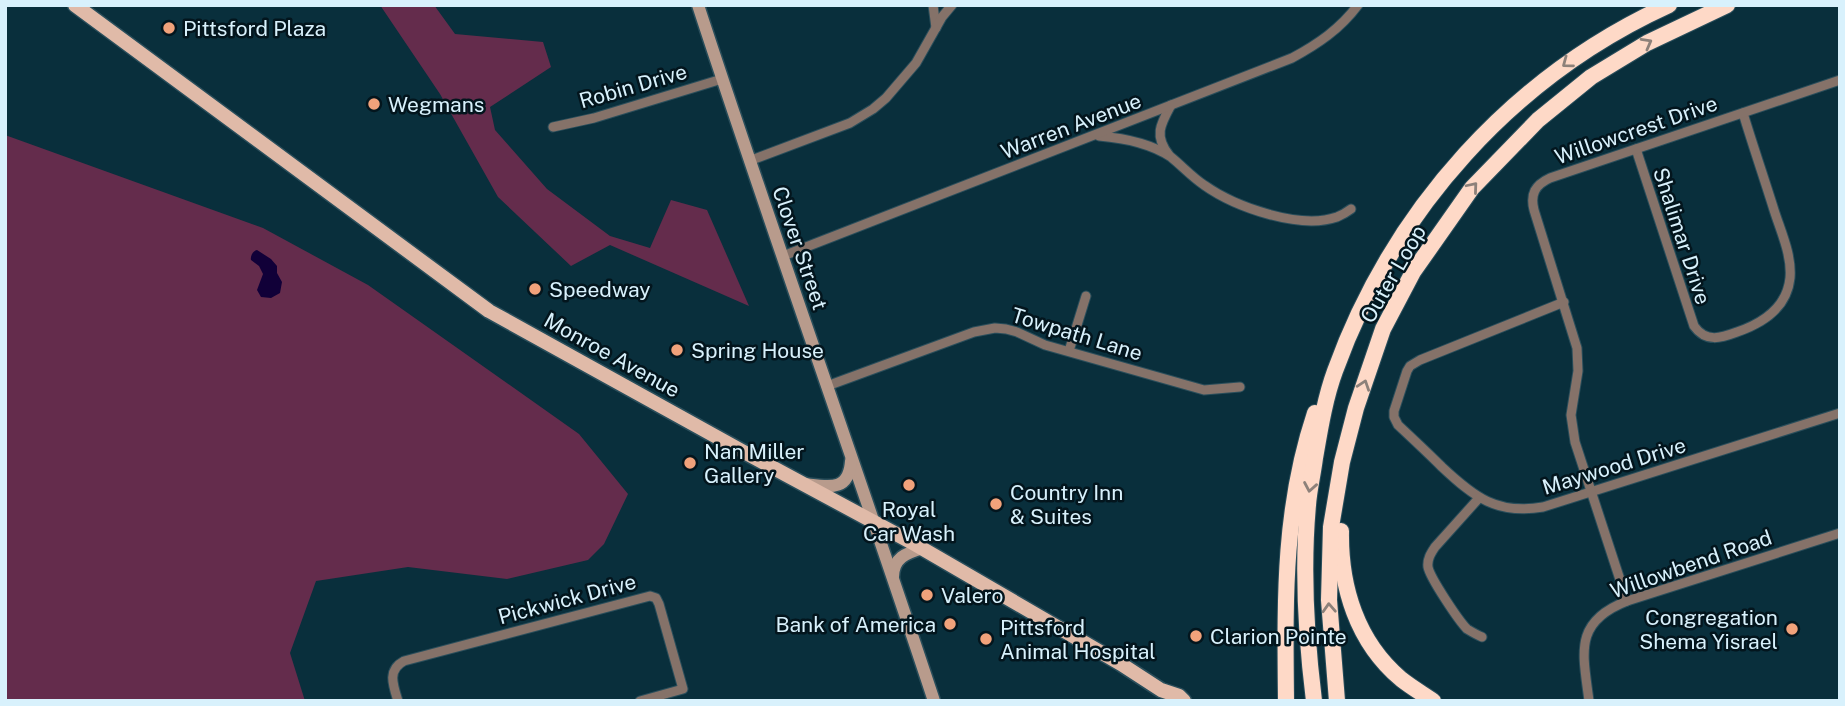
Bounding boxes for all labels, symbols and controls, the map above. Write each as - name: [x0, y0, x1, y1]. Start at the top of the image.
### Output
- place label: Pittsford Plaza: [183, 16, 326, 41]
- marker: Pittsford Plaza: [161, 20, 177, 36]
- one-way arrow: [1640, 38, 1653, 51]
- one-way arrow: [1562, 55, 1575, 67]
- street label: Robin Drive: [576, 59, 690, 113]
- street label: Warren Avenue: [997, 88, 1145, 164]
- street label: Willowcrest Drive: [1551, 90, 1721, 170]
- place label: Wegmans: [388, 92, 484, 117]
- marker: Wegmans: [366, 96, 382, 112]
- street label: Shalimar Drive: [1648, 164, 1716, 308]
- street label: Clover Street: [767, 183, 833, 313]
- one-way arrow: [1465, 183, 1477, 196]
- street label: Outer Loop: [1355, 221, 1431, 327]
- place label: Speedway: [549, 277, 651, 302]
- marker: Speedway: [527, 281, 543, 297]
- street label: Towpath Lane: [1009, 302, 1145, 366]
- street label: Monroe Avenue: [540, 307, 684, 403]
- place label: Spring House: [691, 338, 824, 363]
- marker: Spring House: [669, 342, 685, 358]
- one-way arrow: [1356, 379, 1370, 391]
- street label: Maywood Drive: [1539, 432, 1689, 500]
- place label: Nan Miller Gallery: [704, 439, 805, 488]
- marker: Nan Miller Gallery: [682, 455, 698, 471]
- marker: Royal Car Wash: [901, 477, 917, 493]
- place label: Country Inn & Suites: [1010, 480, 1123, 529]
- one-way arrow: [1304, 481, 1319, 493]
- marker: Country Inn & Suites: [988, 496, 1004, 512]
- place label: Royal Car Wash: [863, 497, 955, 546]
- street label: Willowbend Road: [1607, 525, 1775, 603]
- street label: Pickwick Drive: [495, 569, 639, 629]
- place label: Valero: [941, 583, 1003, 608]
- marker: Valero: [919, 587, 935, 603]
- one-way arrow: [1322, 603, 1337, 614]
- place label: Congregation Shema Yisrael: [1639, 605, 1778, 654]
- place label: Bank of America: [775, 612, 936, 637]
- place label: Pittsford Animal Hospital: [1000, 615, 1156, 664]
- marker: Bank of America: [942, 616, 958, 632]
- marker: Congregation Shema Yisrael: [1784, 621, 1800, 637]
- place label: Clarion Pointe: [1210, 624, 1347, 649]
- marker: Clarion Pointe: [1188, 628, 1204, 644]
- marker: Pittsford Animal Hospital: [978, 631, 994, 647]

